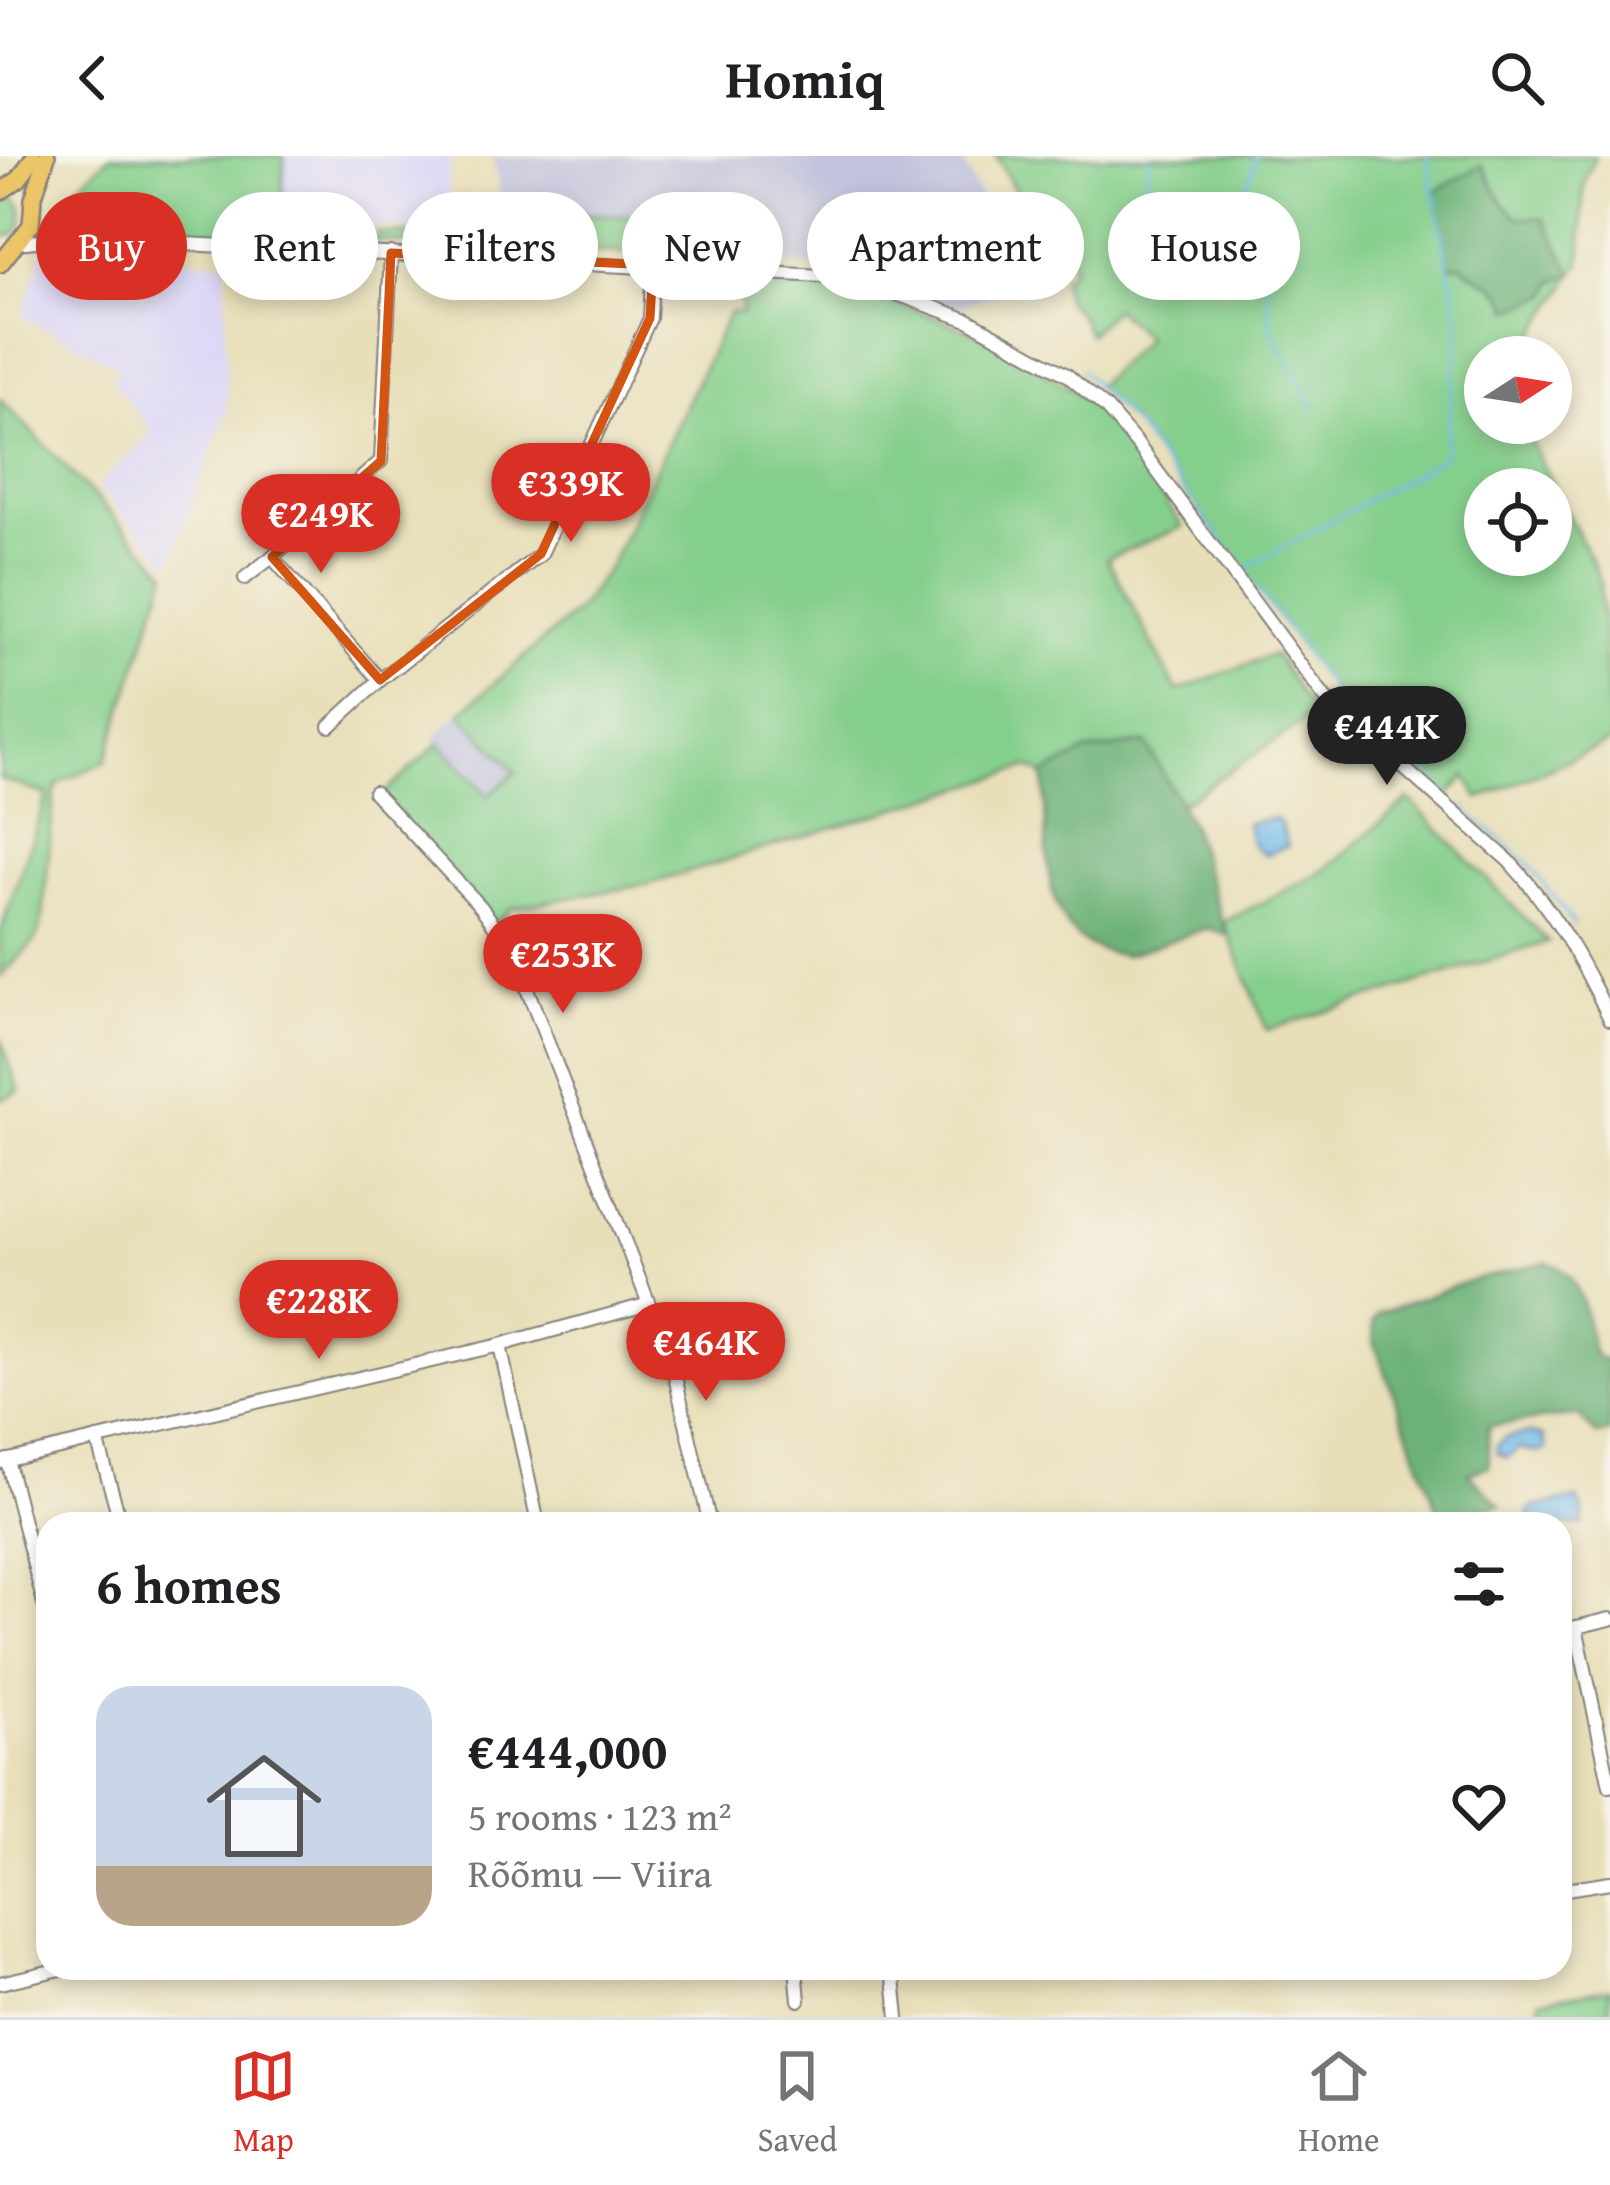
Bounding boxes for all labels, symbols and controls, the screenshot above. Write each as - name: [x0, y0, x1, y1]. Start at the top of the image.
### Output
- text: Homiq: [725, 39, 885, 118]
- icon: back: [60, 45, 126, 111]
- icon: search: [1484, 45, 1550, 111]
- chip: Buy: [36, 192, 187, 300]
- chip: Rent: [211, 192, 378, 300]
- chip: Filters: [402, 192, 598, 300]
- chip: New: [622, 192, 783, 300]
- chip: Apartment: [807, 192, 1084, 300]
- chip: House: [1108, 192, 1300, 300]
- north arrow: [1464, 336, 1572, 444]
- map controls: [1464, 336, 1572, 576]
- pin: €339K: [487, 443, 655, 545]
- text: €339K: [518, 453, 624, 510]
- button: locate: [1464, 468, 1572, 576]
- pin: €249K: [237, 474, 405, 576]
- text: €249K: [268, 484, 374, 541]
- pin: €444K: [1303, 686, 1471, 788]
- text: €444K: [1334, 696, 1440, 753]
- pin: €253K: [479, 914, 647, 1016]
- text: €253K: [510, 924, 616, 981]
- pin: €228K: [235, 1260, 403, 1362]
- text: €228K: [266, 1270, 372, 1327]
- pin: €464K: [622, 1302, 790, 1404]
- text: €464K: [653, 1312, 759, 1369]
- text: 6 homes: [96, 1547, 282, 1622]
- icon: filters: [1446, 1551, 1512, 1617]
- text: €444,000: [468, 1712, 667, 1787]
- icon: home: [192, 1734, 336, 1878]
- icon: heart: [1446, 1773, 1512, 1839]
- text: 5 rooms · 123 m²: [468, 1787, 732, 1844]
- text: Rõõmu — Viira: [468, 1844, 712, 1901]
- tab: Map: [230, 2043, 296, 2163]
- tab: Saved: [757, 2043, 837, 2163]
- tab: Home: [1298, 2043, 1380, 2163]

